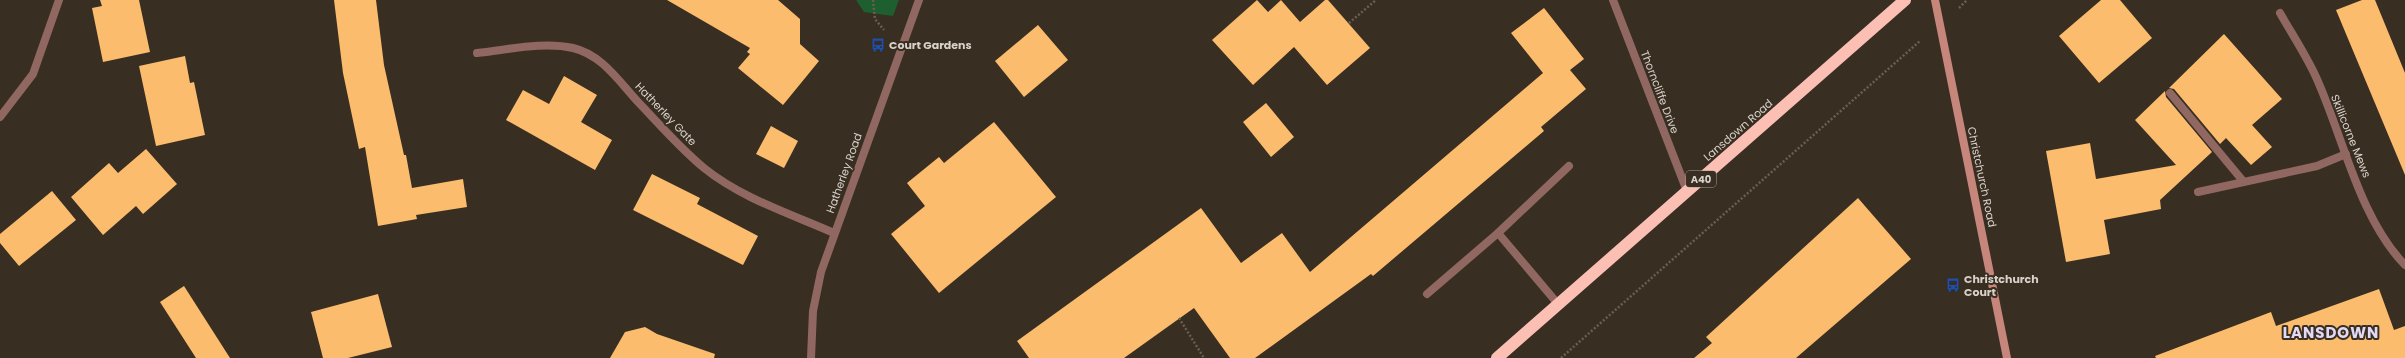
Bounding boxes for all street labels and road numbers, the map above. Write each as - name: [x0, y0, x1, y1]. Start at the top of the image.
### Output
- street label: Thorncliffe Drive: [1637, 48, 1683, 136]
- street label: Hatherley Gate: [632, 79, 701, 149]
- street label: Skillicorne Mews: [2327, 92, 2375, 180]
- street label: Lansdown Road: [1700, 95, 1776, 165]
- street label: Christchurch Road: [1964, 125, 2000, 229]
- street label: Hatherley Road: [822, 131, 866, 215]
- road number: A40: [1686, 171, 1716, 187]

